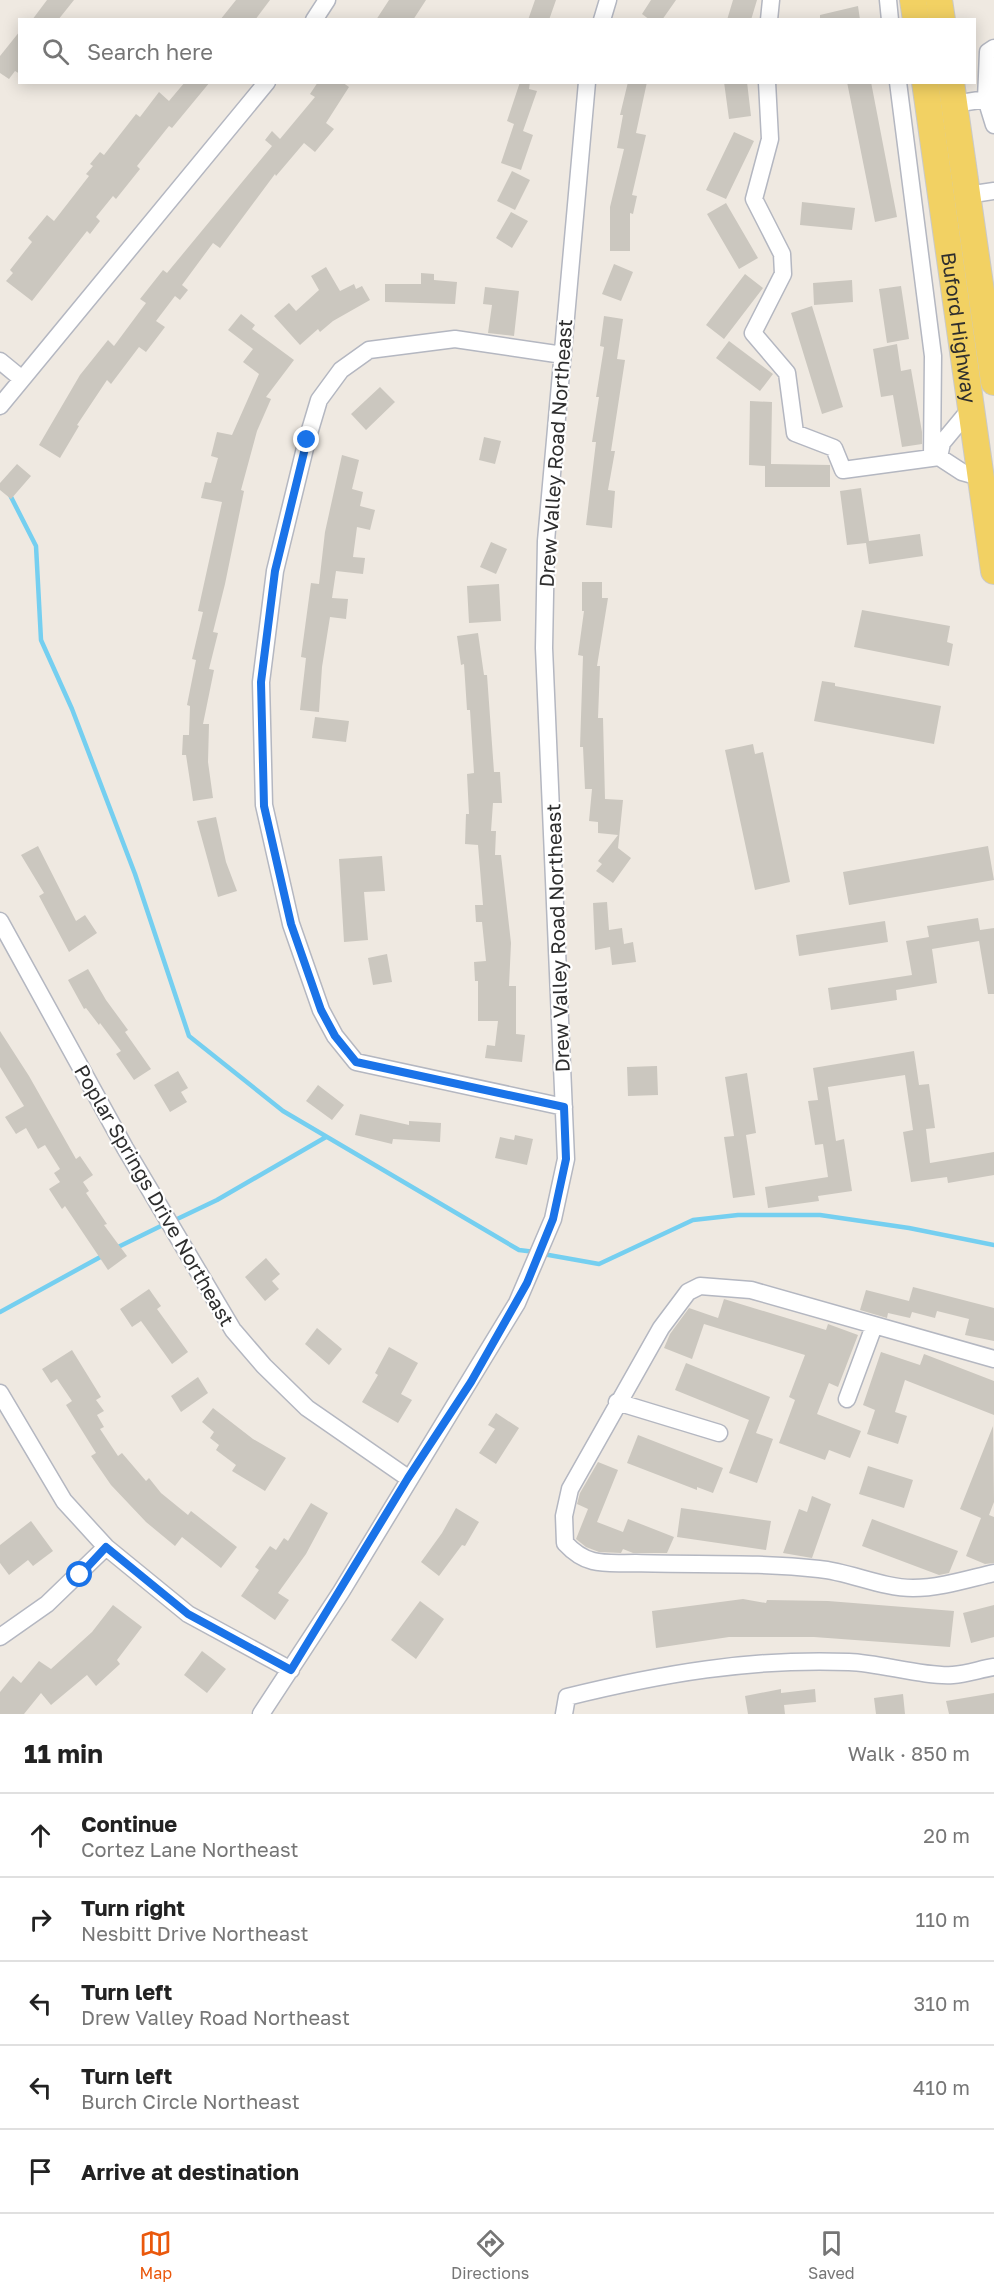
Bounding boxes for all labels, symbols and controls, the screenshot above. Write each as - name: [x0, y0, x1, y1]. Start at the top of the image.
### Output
- search box: [18, 18, 976, 84]
- icon: search: [39, 35, 72, 68]
- text: Search here: [87, 38, 213, 65]
- street label: Buford Highway: [937, 250, 982, 405]
- street label: Drew Valley Road Northeast: [534, 318, 576, 588]
- route end: [293, 426, 319, 452]
- street label: Drew Valley Road Northeast: [540, 803, 574, 1073]
- street label: Poplar Springs Drive Northeast: [70, 1060, 240, 1330]
- route start: [66, 1561, 92, 1587]
- text: 11 min: [24, 1738, 103, 1769]
- text: Walk · 850 m: [848, 1741, 970, 1765]
- text: Continue: [81, 1810, 177, 1837]
- icon: ahead: [24, 1819, 57, 1852]
- text: 20 m: [923, 1823, 970, 1847]
- text: Cortez Lane Northeast: [81, 1837, 299, 1861]
- text: Turn right: [81, 1894, 185, 1921]
- icon: right: [24, 1903, 57, 1936]
- text: 110 m: [916, 1907, 970, 1931]
- text: Nesbitt Drive Northeast: [81, 1921, 309, 1945]
- text: Turn left: [81, 1978, 172, 2005]
- icon: left: [24, 1987, 57, 2020]
- text: 310 m: [914, 1991, 970, 2015]
- text: Drew Valley Road Northeast: [81, 2005, 350, 2029]
- text: Turn left: [81, 2062, 172, 2089]
- icon: left: [24, 2071, 57, 2104]
- text: 410 m: [913, 2075, 970, 2099]
- text: Burch Circle Northeast: [81, 2089, 300, 2113]
- icon: arrive: [24, 2155, 57, 2188]
- text: Arrive at destination: [81, 2158, 299, 2185]
- tab: Map: [139, 2227, 172, 2283]
- tab: Directions: [451, 2227, 529, 2283]
- tab: Saved: [808, 2227, 855, 2283]

